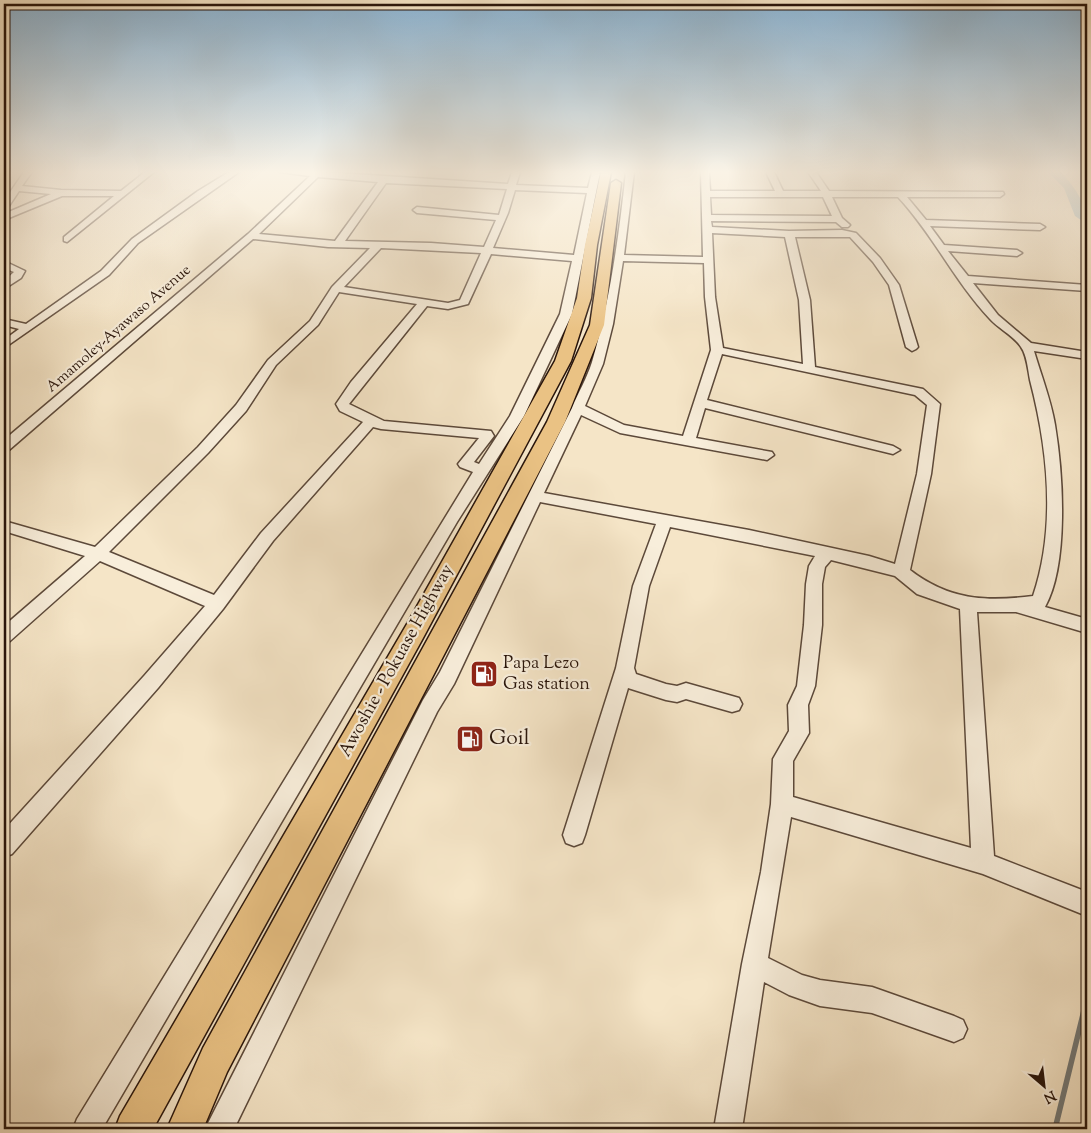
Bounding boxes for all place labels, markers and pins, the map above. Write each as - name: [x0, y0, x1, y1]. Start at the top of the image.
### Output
- place label: Papa Lezo Gas station: [503, 651, 590, 698]
- fuel station icon: Papa Lezo Gas station: [469, 659, 499, 689]
- fuel station icon: Goil: [455, 724, 485, 754]
- place label: Goil: [489, 724, 530, 754]

